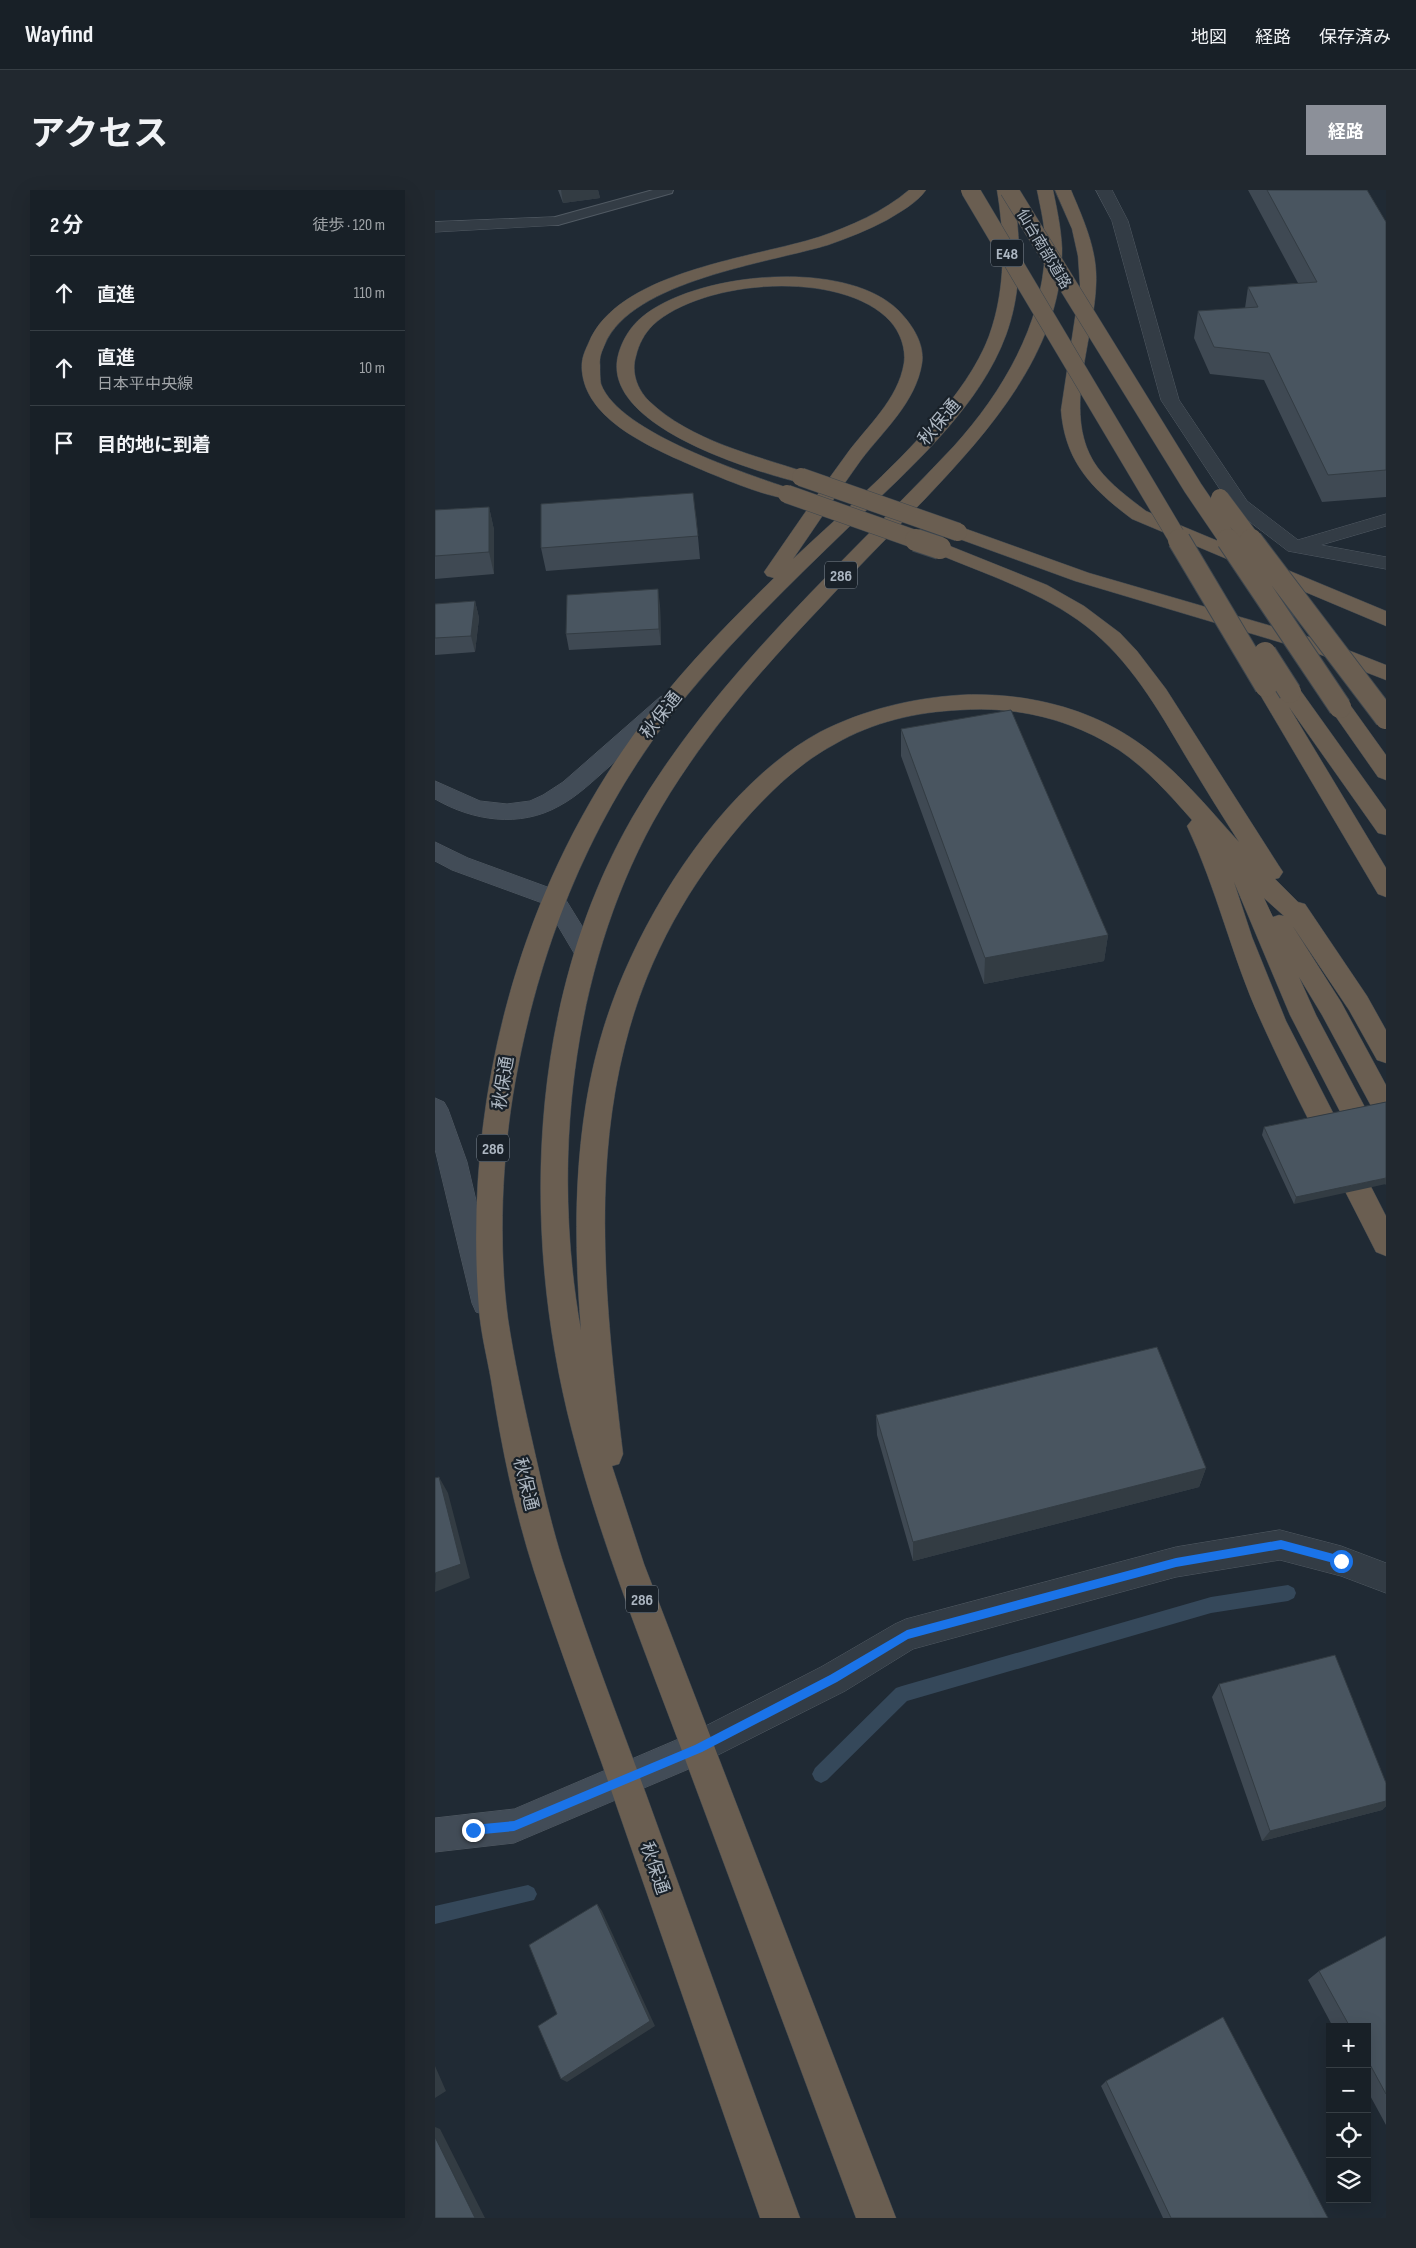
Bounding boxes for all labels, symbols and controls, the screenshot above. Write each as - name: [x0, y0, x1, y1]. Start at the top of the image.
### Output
- text: Wayfind: [25, 20, 93, 49]
- text: 地図: [1191, 27, 1227, 48]
- text: 経路: [1255, 27, 1291, 48]
- text: 保存済み: [1319, 27, 1391, 48]
- button: 経路: [1306, 105, 1386, 155]
- text: アクセス: [30, 113, 168, 156]
- street label: 仙台南部道路: [1012, 206, 1075, 293]
- text: 2 分: [50, 213, 83, 238]
- text: 徒歩 · 120 m: [312, 216, 385, 235]
- road number: E48: [991, 239, 1023, 266]
- icon: ahead: [50, 279, 78, 307]
- text: 直進: [97, 284, 135, 307]
- text: 110 m: [354, 284, 385, 303]
- text: 直進: [97, 347, 135, 370]
- icon: ahead: [50, 354, 78, 382]
- text: 10 m: [359, 359, 385, 378]
- text: 日本平中央線: [97, 375, 193, 394]
- street label: 秋保通: [914, 395, 965, 450]
- icon: arrive: [50, 429, 78, 457]
- text: 目的地に到着: [97, 434, 211, 457]
- road number: 286: [825, 562, 857, 588]
- street label: 秋保通: [636, 688, 686, 743]
- street label: 秋保通: [489, 1055, 518, 1111]
- road number: 286: [477, 1134, 509, 1161]
- street label: 秋保通: [509, 1455, 542, 1513]
- route start: [1330, 1550, 1353, 1573]
- road number: 286: [626, 1586, 658, 1612]
- route end: [462, 1819, 485, 1842]
- street label: 秋保通: [636, 1839, 673, 1897]
- map controls: [1326, 2023, 1371, 2203]
- button: +: [1326, 2023, 1371, 2068]
- button: −: [1326, 2068, 1371, 2113]
- button: locate: [1326, 2113, 1371, 2158]
- button: layers: [1326, 2158, 1371, 2203]

